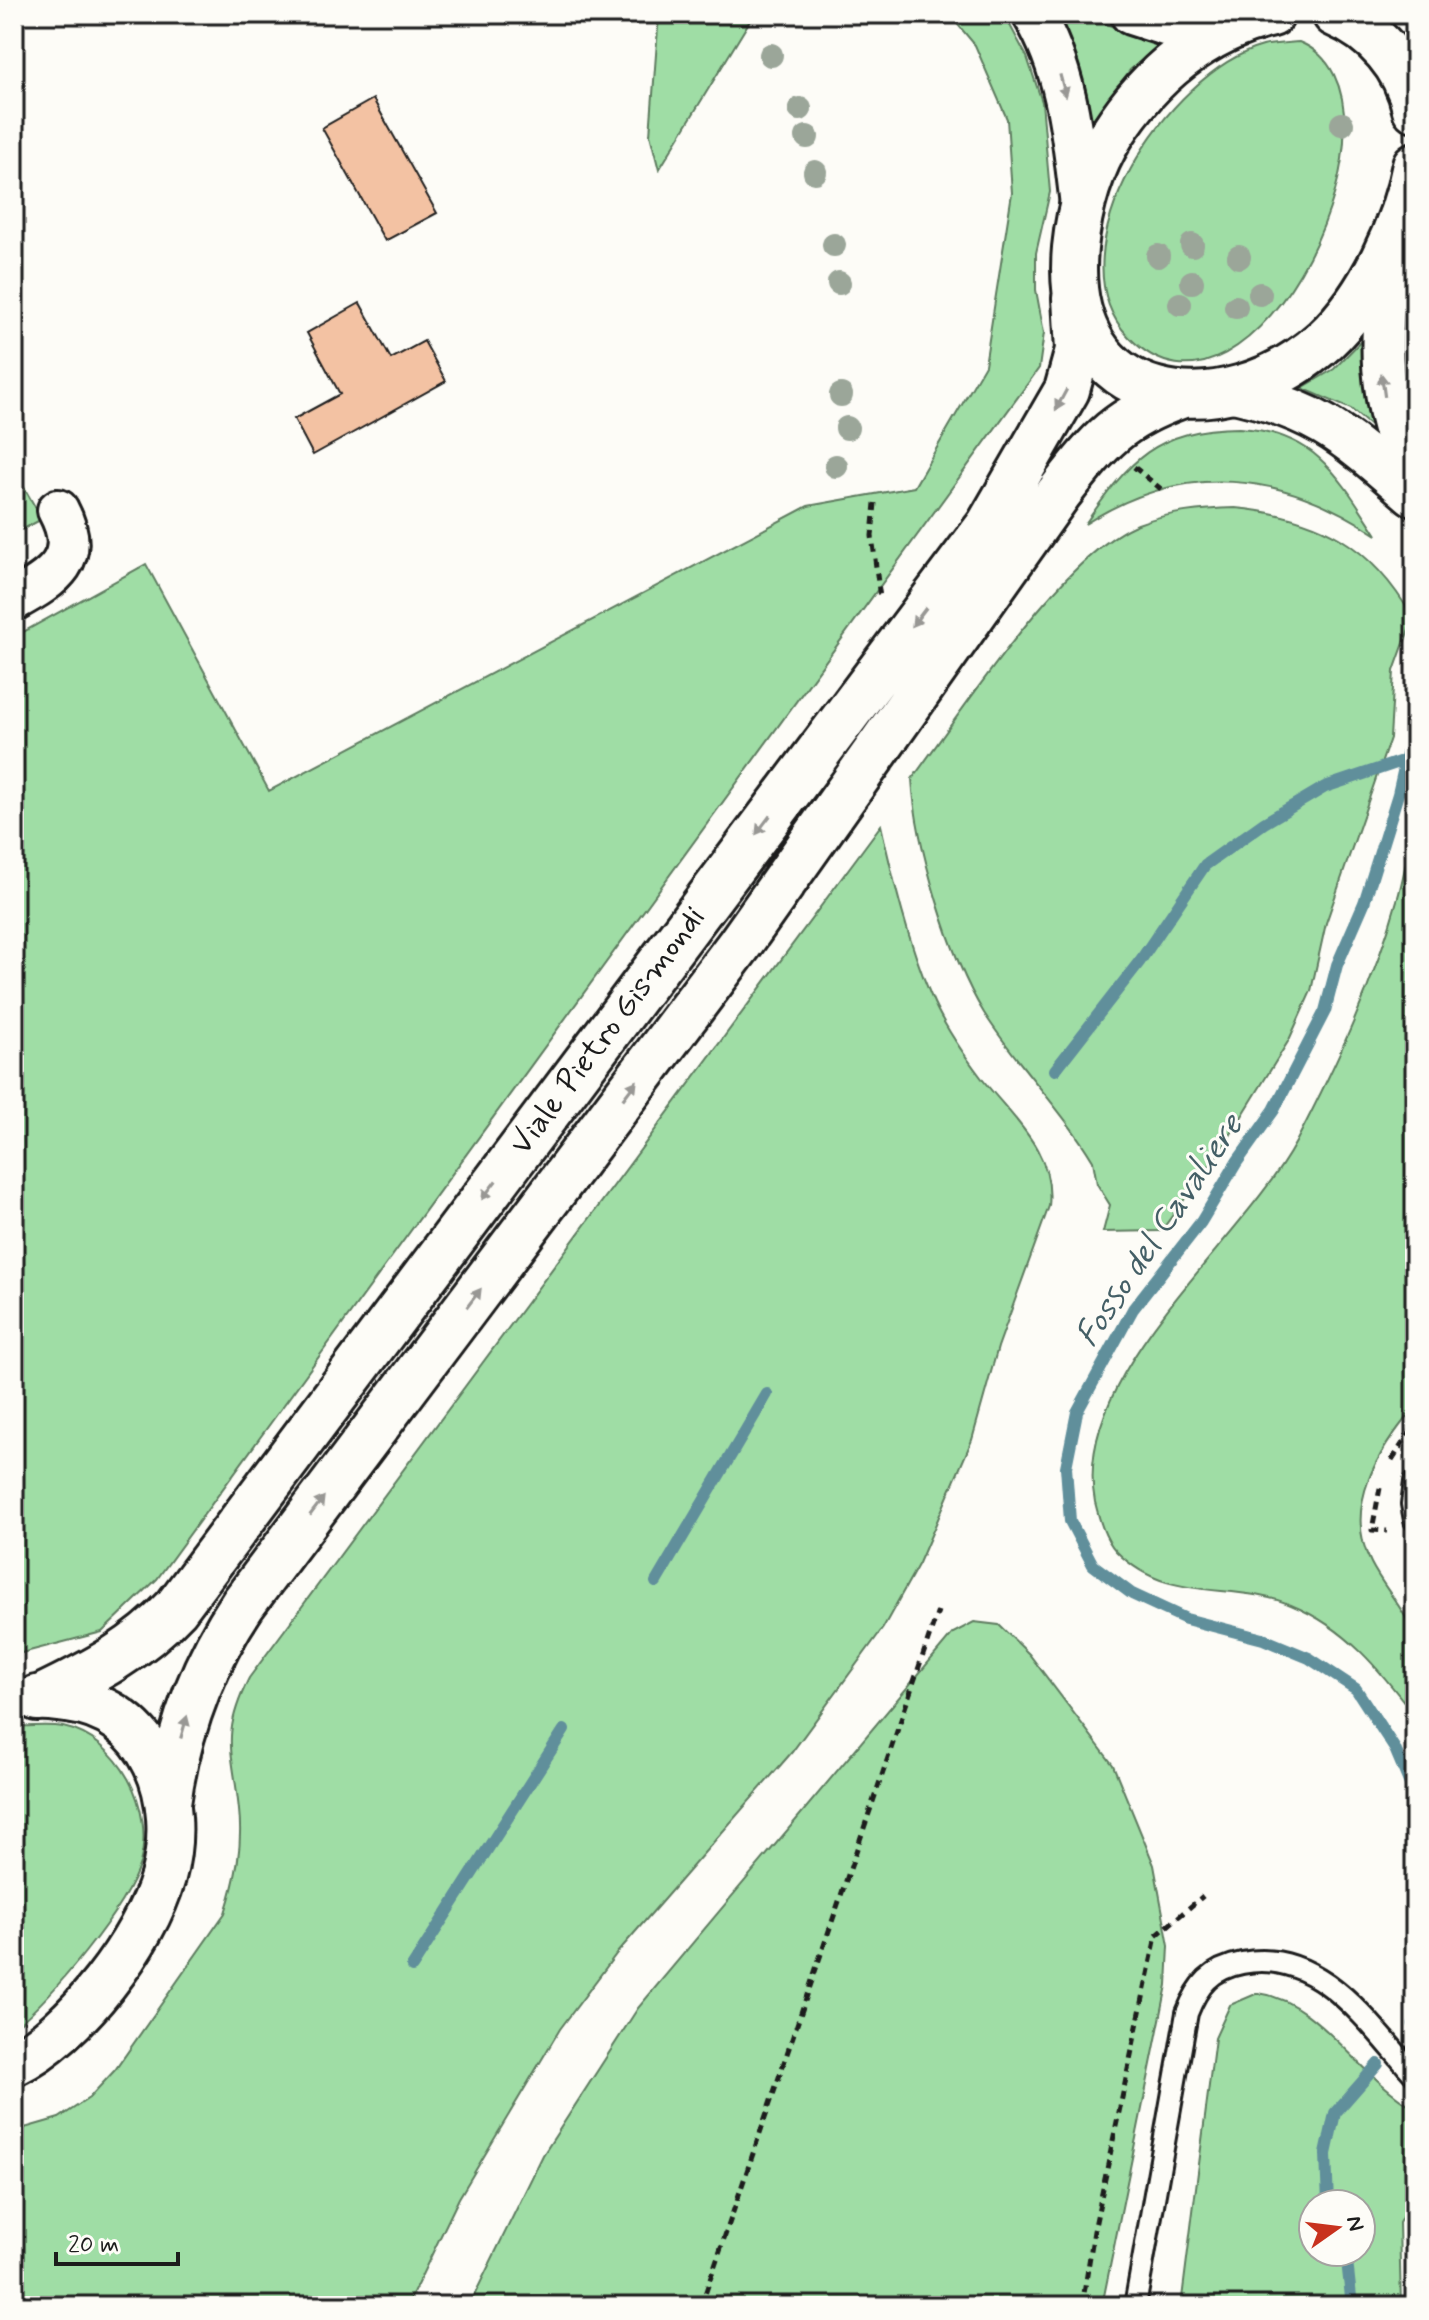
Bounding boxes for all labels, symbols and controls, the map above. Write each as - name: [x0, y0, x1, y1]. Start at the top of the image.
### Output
- one-way arrow: [1057, 73, 1069, 98]
- one-way arrow: [1376, 372, 1389, 397]
- one-way arrow: [1054, 389, 1067, 412]
- one-way arrow: [911, 607, 927, 628]
- one-way arrow: [755, 815, 771, 836]
- street label: Viale Pietro Gismondi: [501, 898, 715, 1164]
- one-way arrow: [622, 1080, 638, 1101]
- water label: Fosso del Cavaliere: [1066, 1105, 1255, 1356]
- one-way arrow: [481, 1179, 497, 1201]
- one-way arrow: [466, 1288, 482, 1308]
- one-way arrow: [309, 1495, 325, 1516]
- one-way arrow: [178, 1714, 191, 1738]
- north arrow: [1297, 2188, 1377, 2268]
- text: N: [1339, 2213, 1370, 2234]
- scale bar: [56, 2216, 178, 2266]
- text: 20 m: [68, 2230, 119, 2261]

